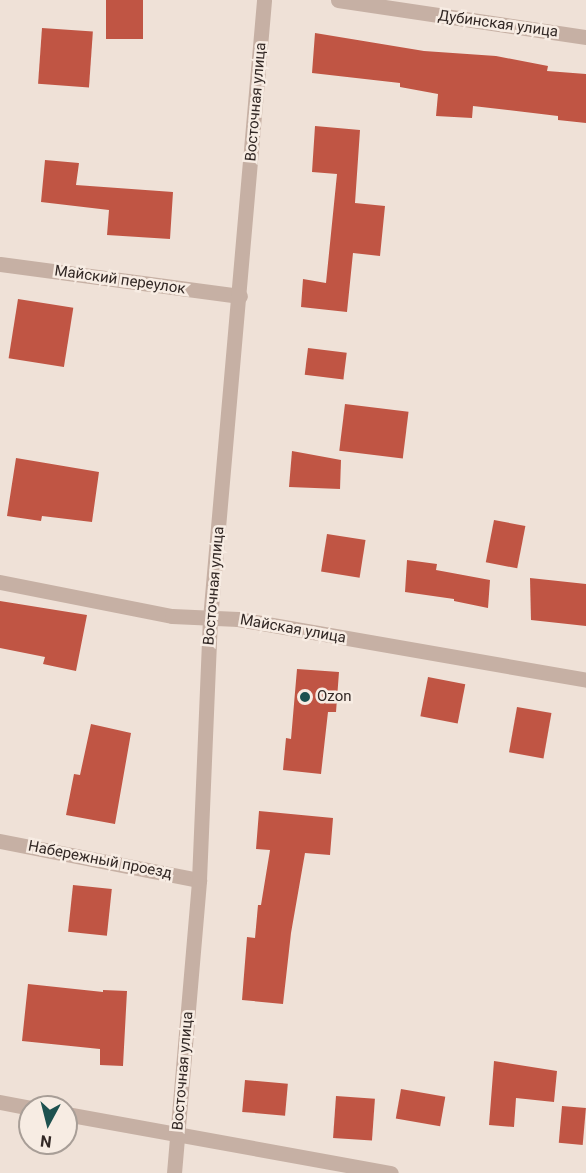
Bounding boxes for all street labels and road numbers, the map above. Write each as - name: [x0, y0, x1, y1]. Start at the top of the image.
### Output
- street label: Дубинская улица: [437, 7, 559, 41]
- street label: Восточная улица: [242, 42, 270, 162]
- street label: Майский переулок: [53, 262, 187, 298]
- street label: Восточная улица: [200, 526, 228, 646]
- street label: Майская улица: [239, 611, 347, 647]
- street label: Набережный проезд: [27, 837, 173, 883]
- street label: Восточная улица: [169, 1011, 197, 1131]

